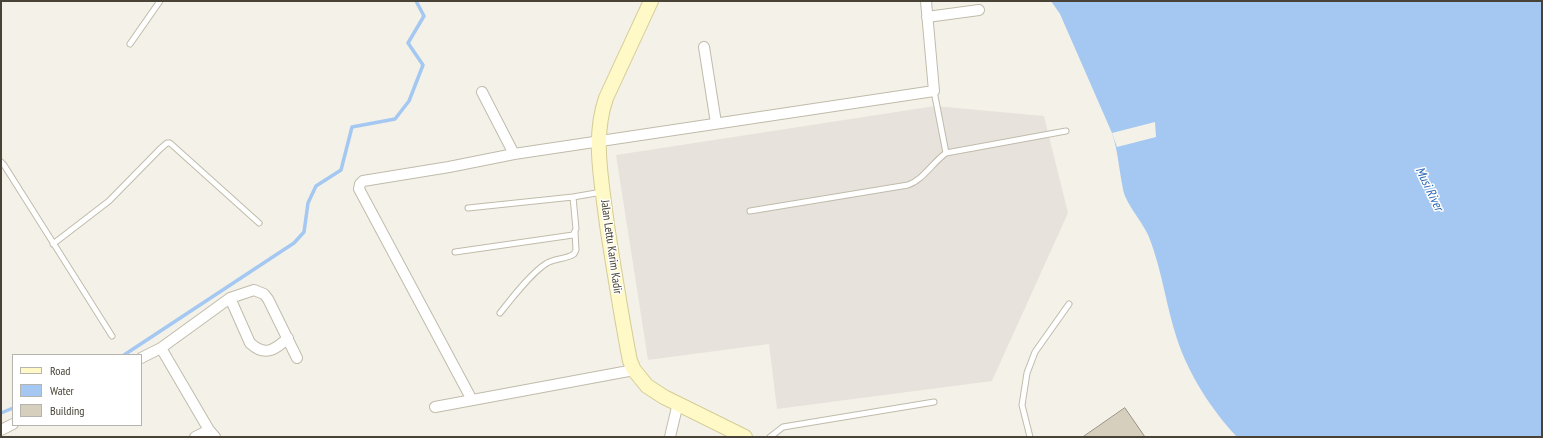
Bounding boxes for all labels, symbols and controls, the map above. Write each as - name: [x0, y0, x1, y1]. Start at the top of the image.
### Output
- water label: Musi River: [1412, 164, 1446, 214]
- street label: Jalan Lettu Karim Kadir: [597, 199, 625, 295]
- legend: [12, 354, 142, 426]
- text: Road: [50, 363, 70, 378]
- text: Water: [50, 383, 74, 398]
- text: Building: [50, 403, 85, 418]

